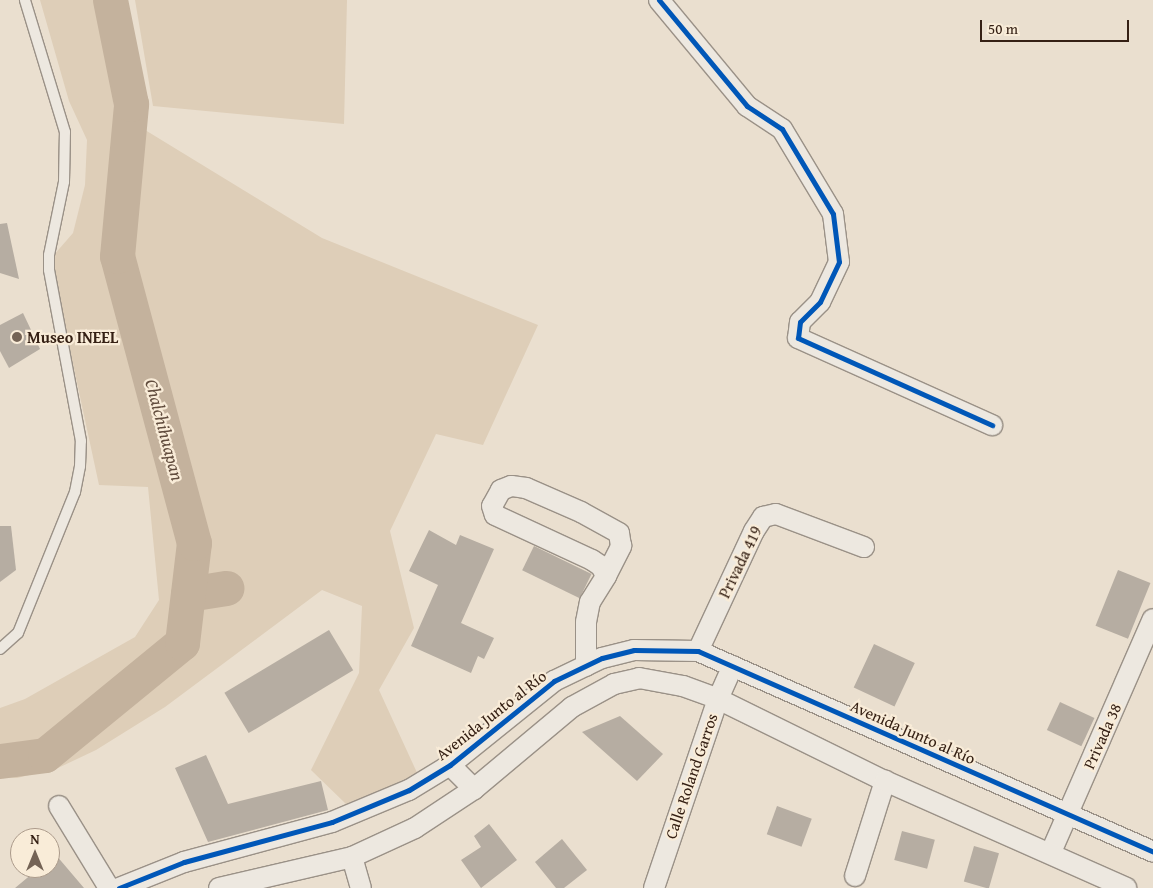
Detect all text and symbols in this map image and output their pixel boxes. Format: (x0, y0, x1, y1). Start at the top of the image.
scale bar (983, 10, 1132, 42)
text: 50 m (988, 18, 1018, 39)
place label: Museo INEEL (27, 327, 118, 347)
marker: Museo INEEL (11, 331, 23, 343)
water label: Chalchihuapan (140, 377, 188, 483)
street label: Privada 419 (714, 523, 766, 601)
street label: Avenida Junto al Río (432, 666, 550, 764)
street label: Avenida Junto al Río (848, 696, 978, 768)
street label: Privada 38 (1079, 700, 1125, 772)
street label: Calle Roland Garros (661, 711, 721, 841)
north arrow (10, 828, 60, 878)
text: N (30, 829, 40, 849)

